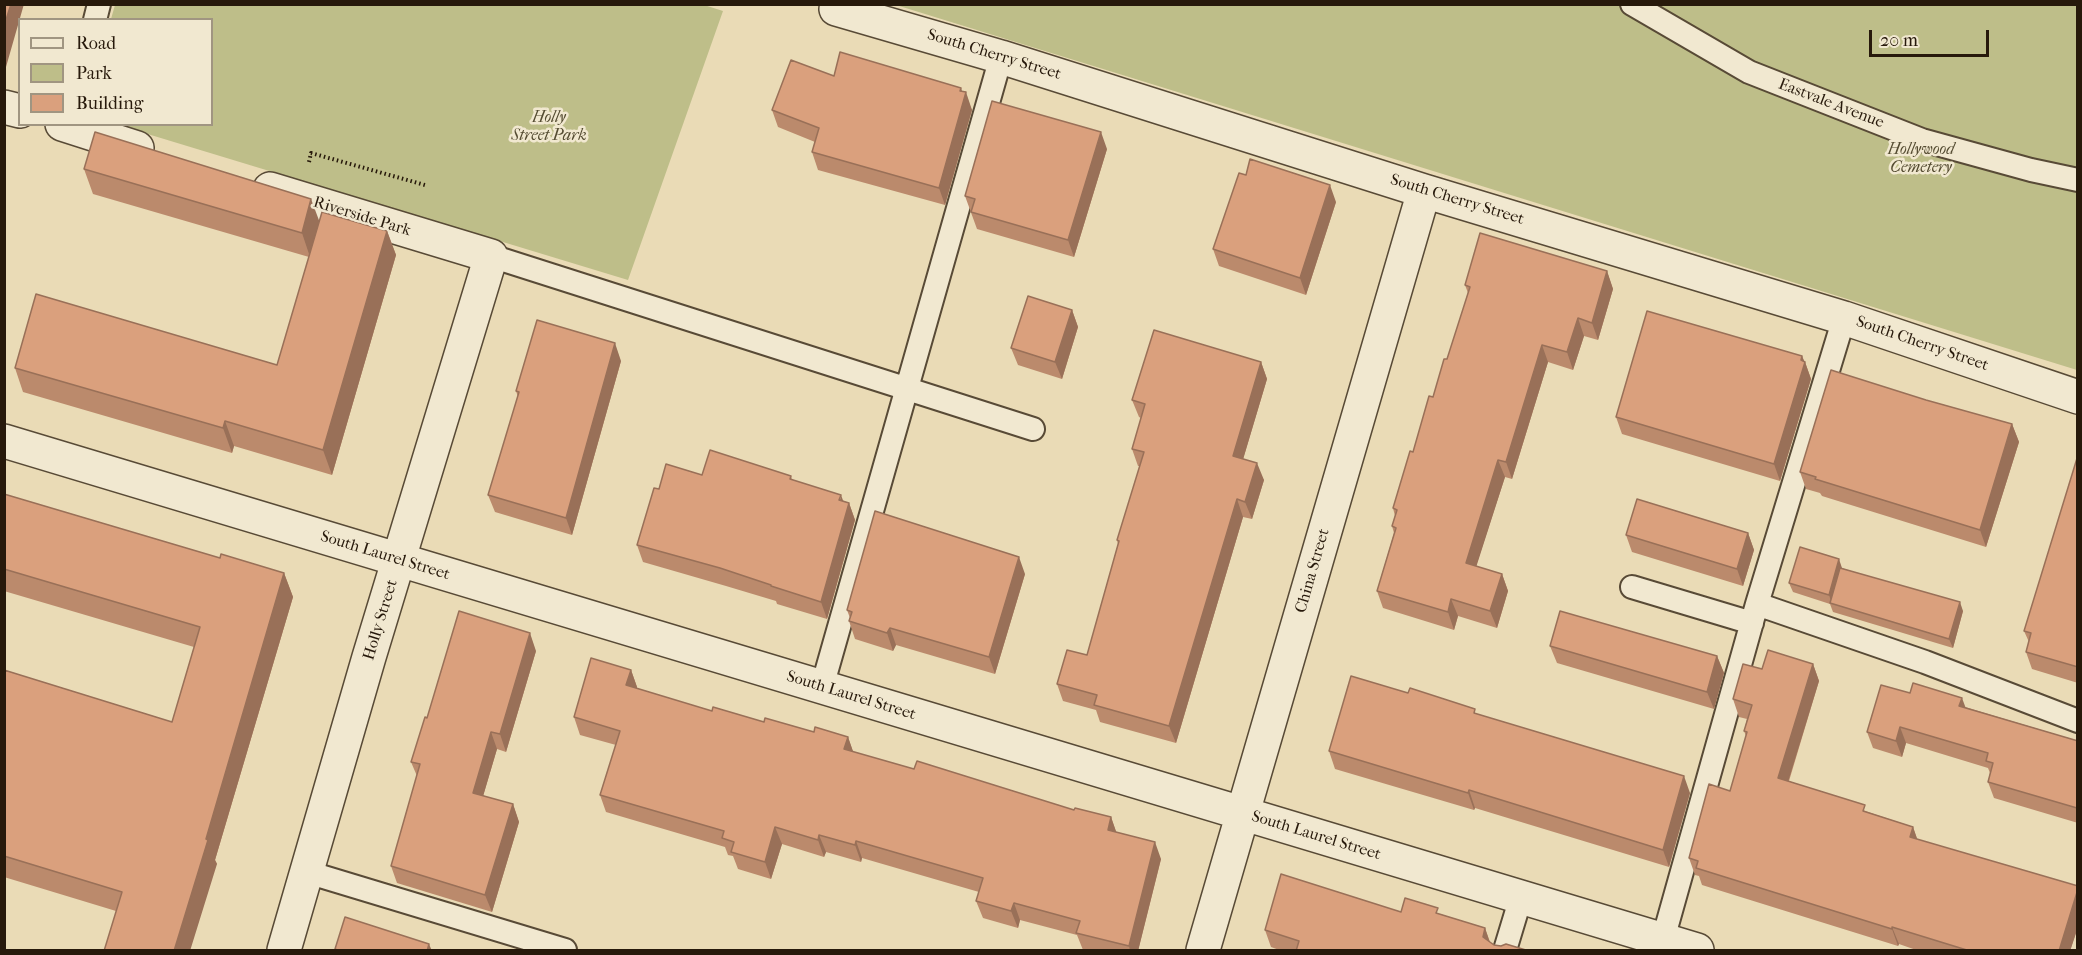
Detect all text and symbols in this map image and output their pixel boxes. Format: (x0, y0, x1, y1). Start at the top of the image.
legend (18, 18, 213, 126)
scale bar (1872, 18, 1992, 56)
street label: South Cherry Street (925, 26, 1063, 84)
text: 20 m (1880, 30, 1918, 51)
text: Road (76, 33, 116, 54)
text: Park (76, 63, 112, 84)
street label: Eastvale Avenue (1776, 75, 1886, 133)
text: Building (76, 93, 143, 114)
park label: Holly Street Park (511, 108, 587, 146)
park label: Hollywood Cemetery (1888, 140, 1954, 178)
street label: South Cherry Street (1388, 171, 1526, 229)
street label: Riverside Park (311, 193, 413, 241)
street label: South Cherry Street (1853, 312, 1991, 376)
street label: South Laurel Street (318, 527, 452, 585)
street label: China Street (1292, 527, 1334, 615)
street label: Holly Street (360, 577, 402, 663)
street label: South Laurel Street (784, 667, 918, 725)
street label: South Laurel Street (1249, 807, 1383, 865)

